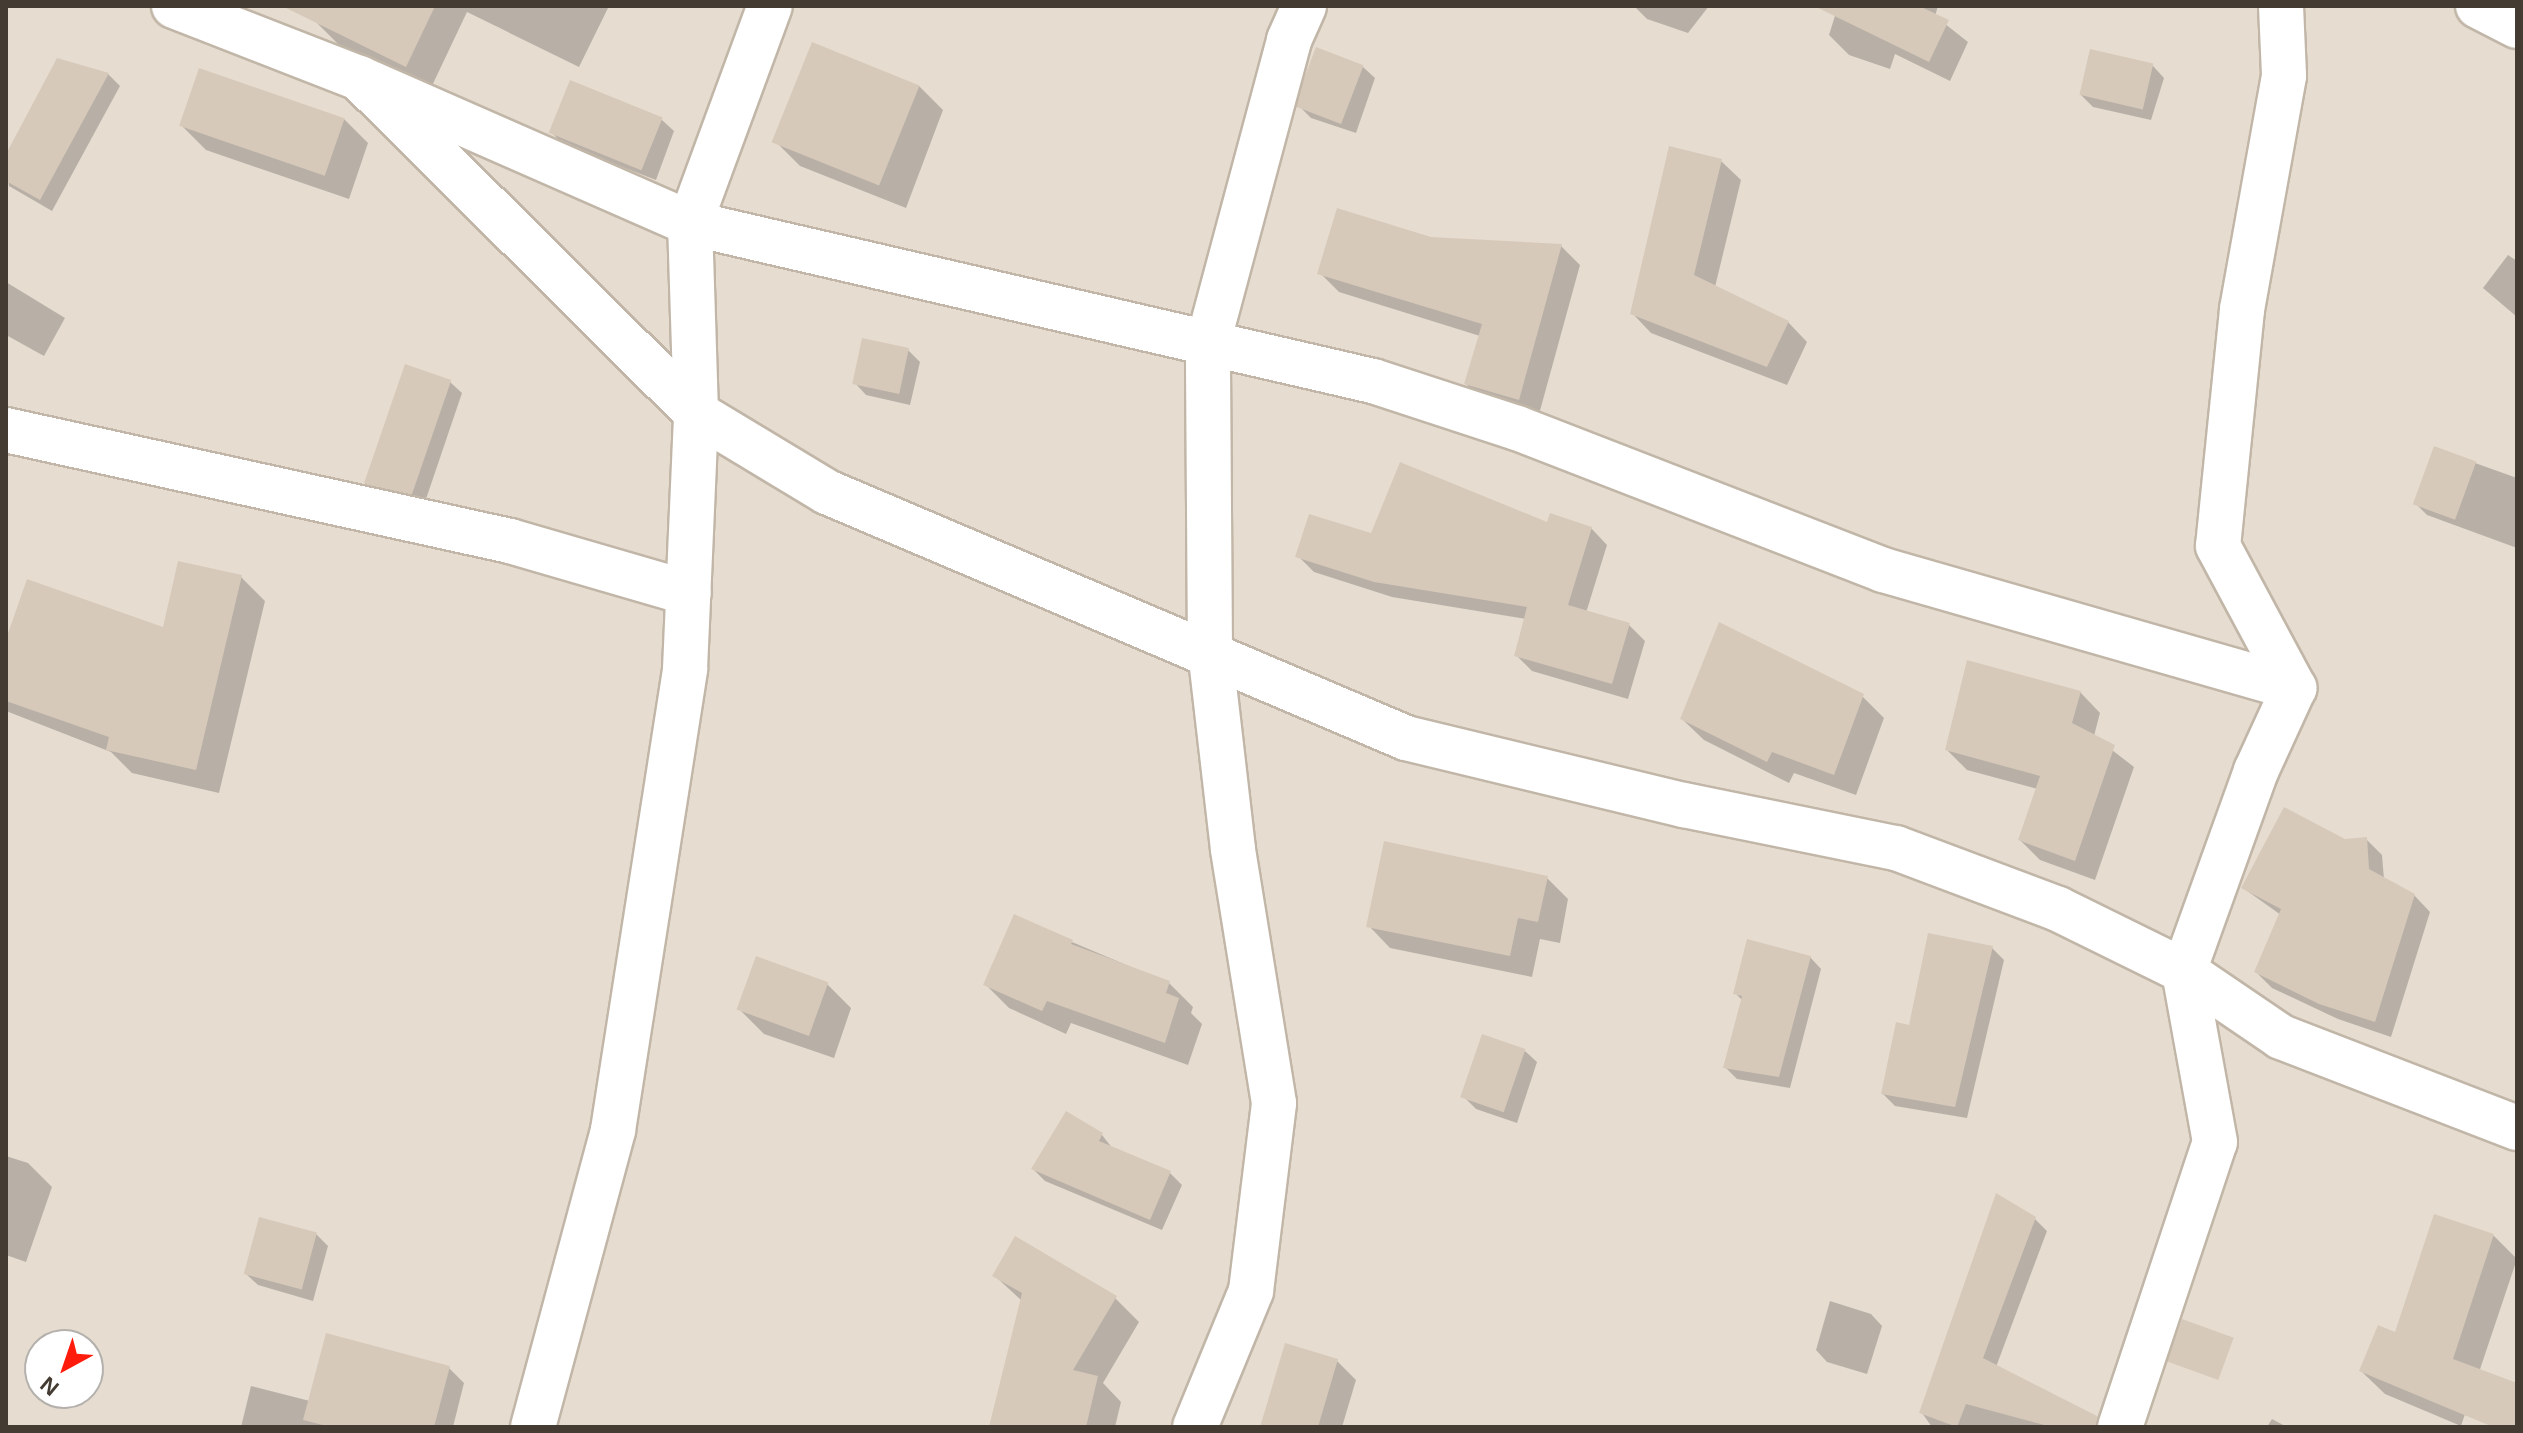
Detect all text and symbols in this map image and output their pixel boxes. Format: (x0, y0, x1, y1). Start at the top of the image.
north arrow (24, 1329, 104, 1409)
text: N (35, 1372, 64, 1401)

